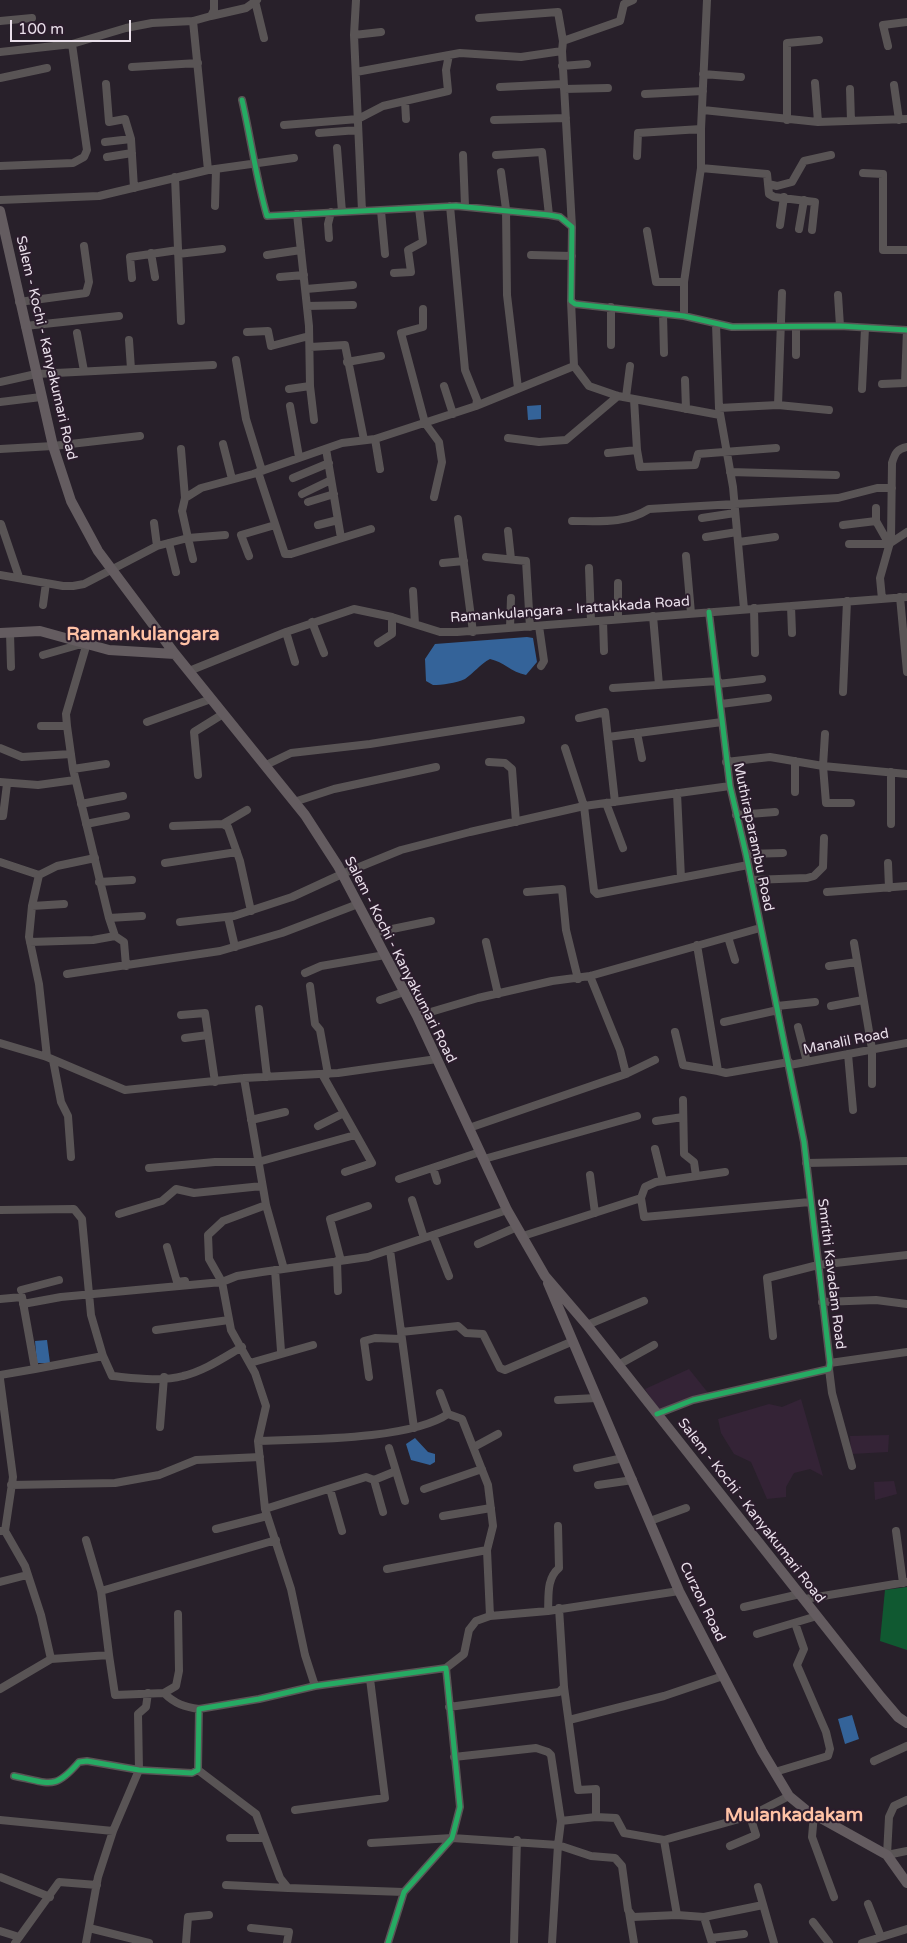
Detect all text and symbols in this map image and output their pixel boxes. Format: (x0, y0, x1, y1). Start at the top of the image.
scale bar (12, 10, 134, 42)
text: 100 m (18, 20, 64, 38)
street label: Salem - Kochi - Kanyakumari Road (12, 234, 80, 462)
street label: Ramankulangara - Irattakkada Road (450, 593, 690, 627)
district label: Ramankulangara (66, 624, 220, 646)
street label: Muthiraparambu Road (729, 761, 777, 913)
street label: Salem - Kochi - Kanyakumari Road (340, 854, 460, 1066)
street label: Manalil Road (802, 1025, 890, 1059)
street label: Smrithi Kavadam Road (813, 1198, 849, 1350)
street label: Salem - Kochi - Kanyakumari Road (674, 1415, 828, 1607)
street label: Curzon Road (676, 1560, 728, 1644)
district label: Mulankadakam (725, 1805, 863, 1827)

